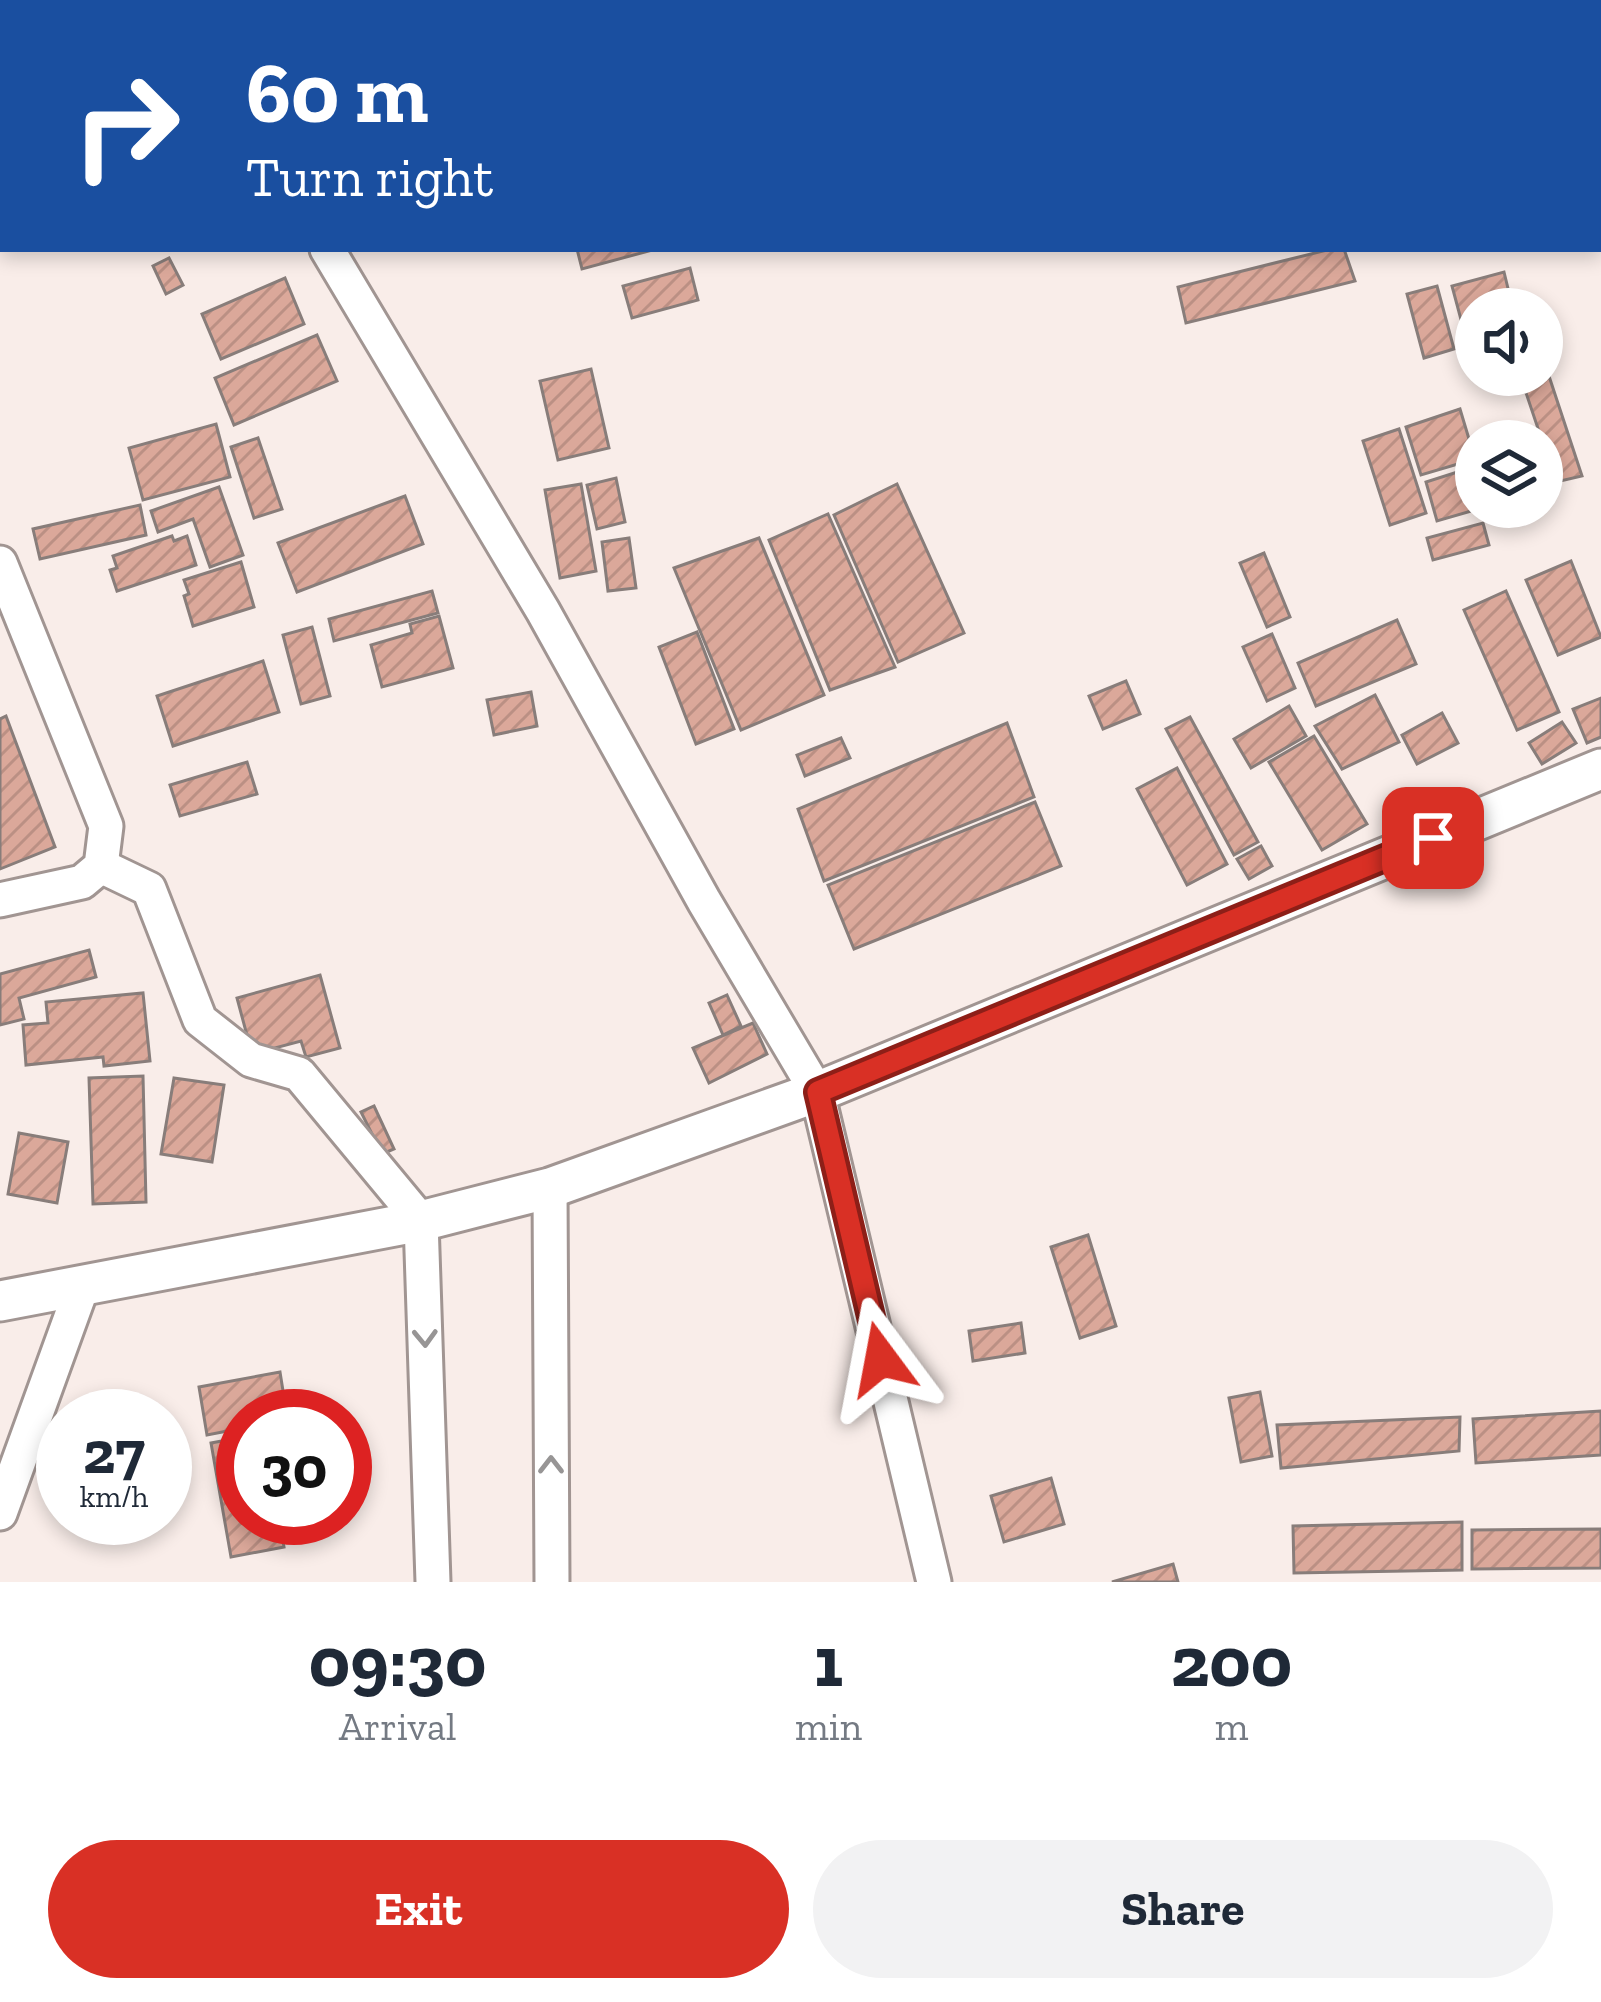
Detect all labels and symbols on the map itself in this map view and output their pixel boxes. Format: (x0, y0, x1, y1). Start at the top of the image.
pin (1382, 787, 1484, 889)
position arrow (818, 1296, 944, 1422)
one-way arrow (411, 1329, 437, 1348)
speed limit sign: 30 (216, 1389, 372, 1545)
one-way arrow (539, 1455, 565, 1474)

